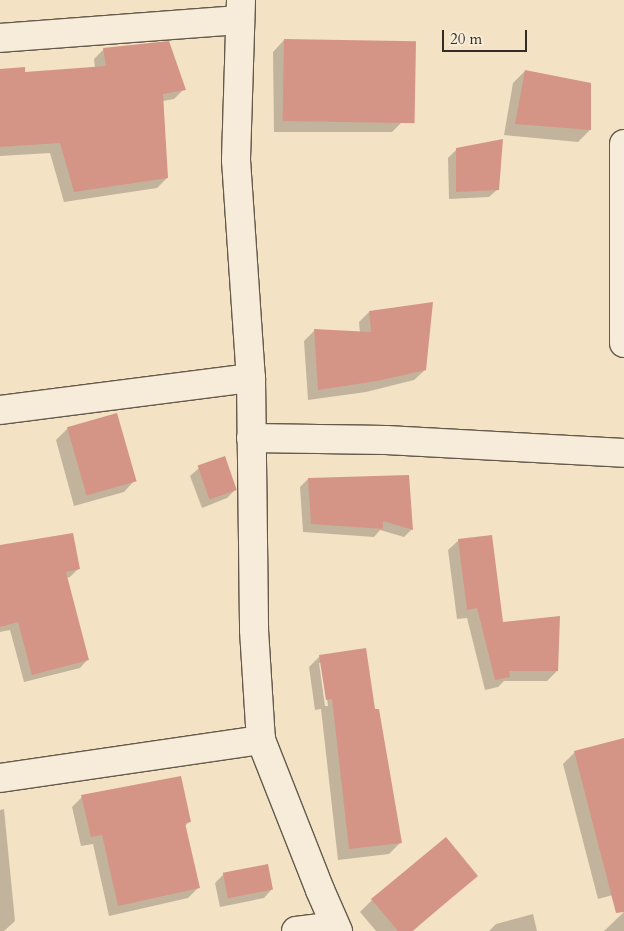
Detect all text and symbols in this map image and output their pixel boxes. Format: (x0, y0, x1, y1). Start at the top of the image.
scale bar (444, 20, 529, 52)
text: 20 m (450, 29, 482, 49)

